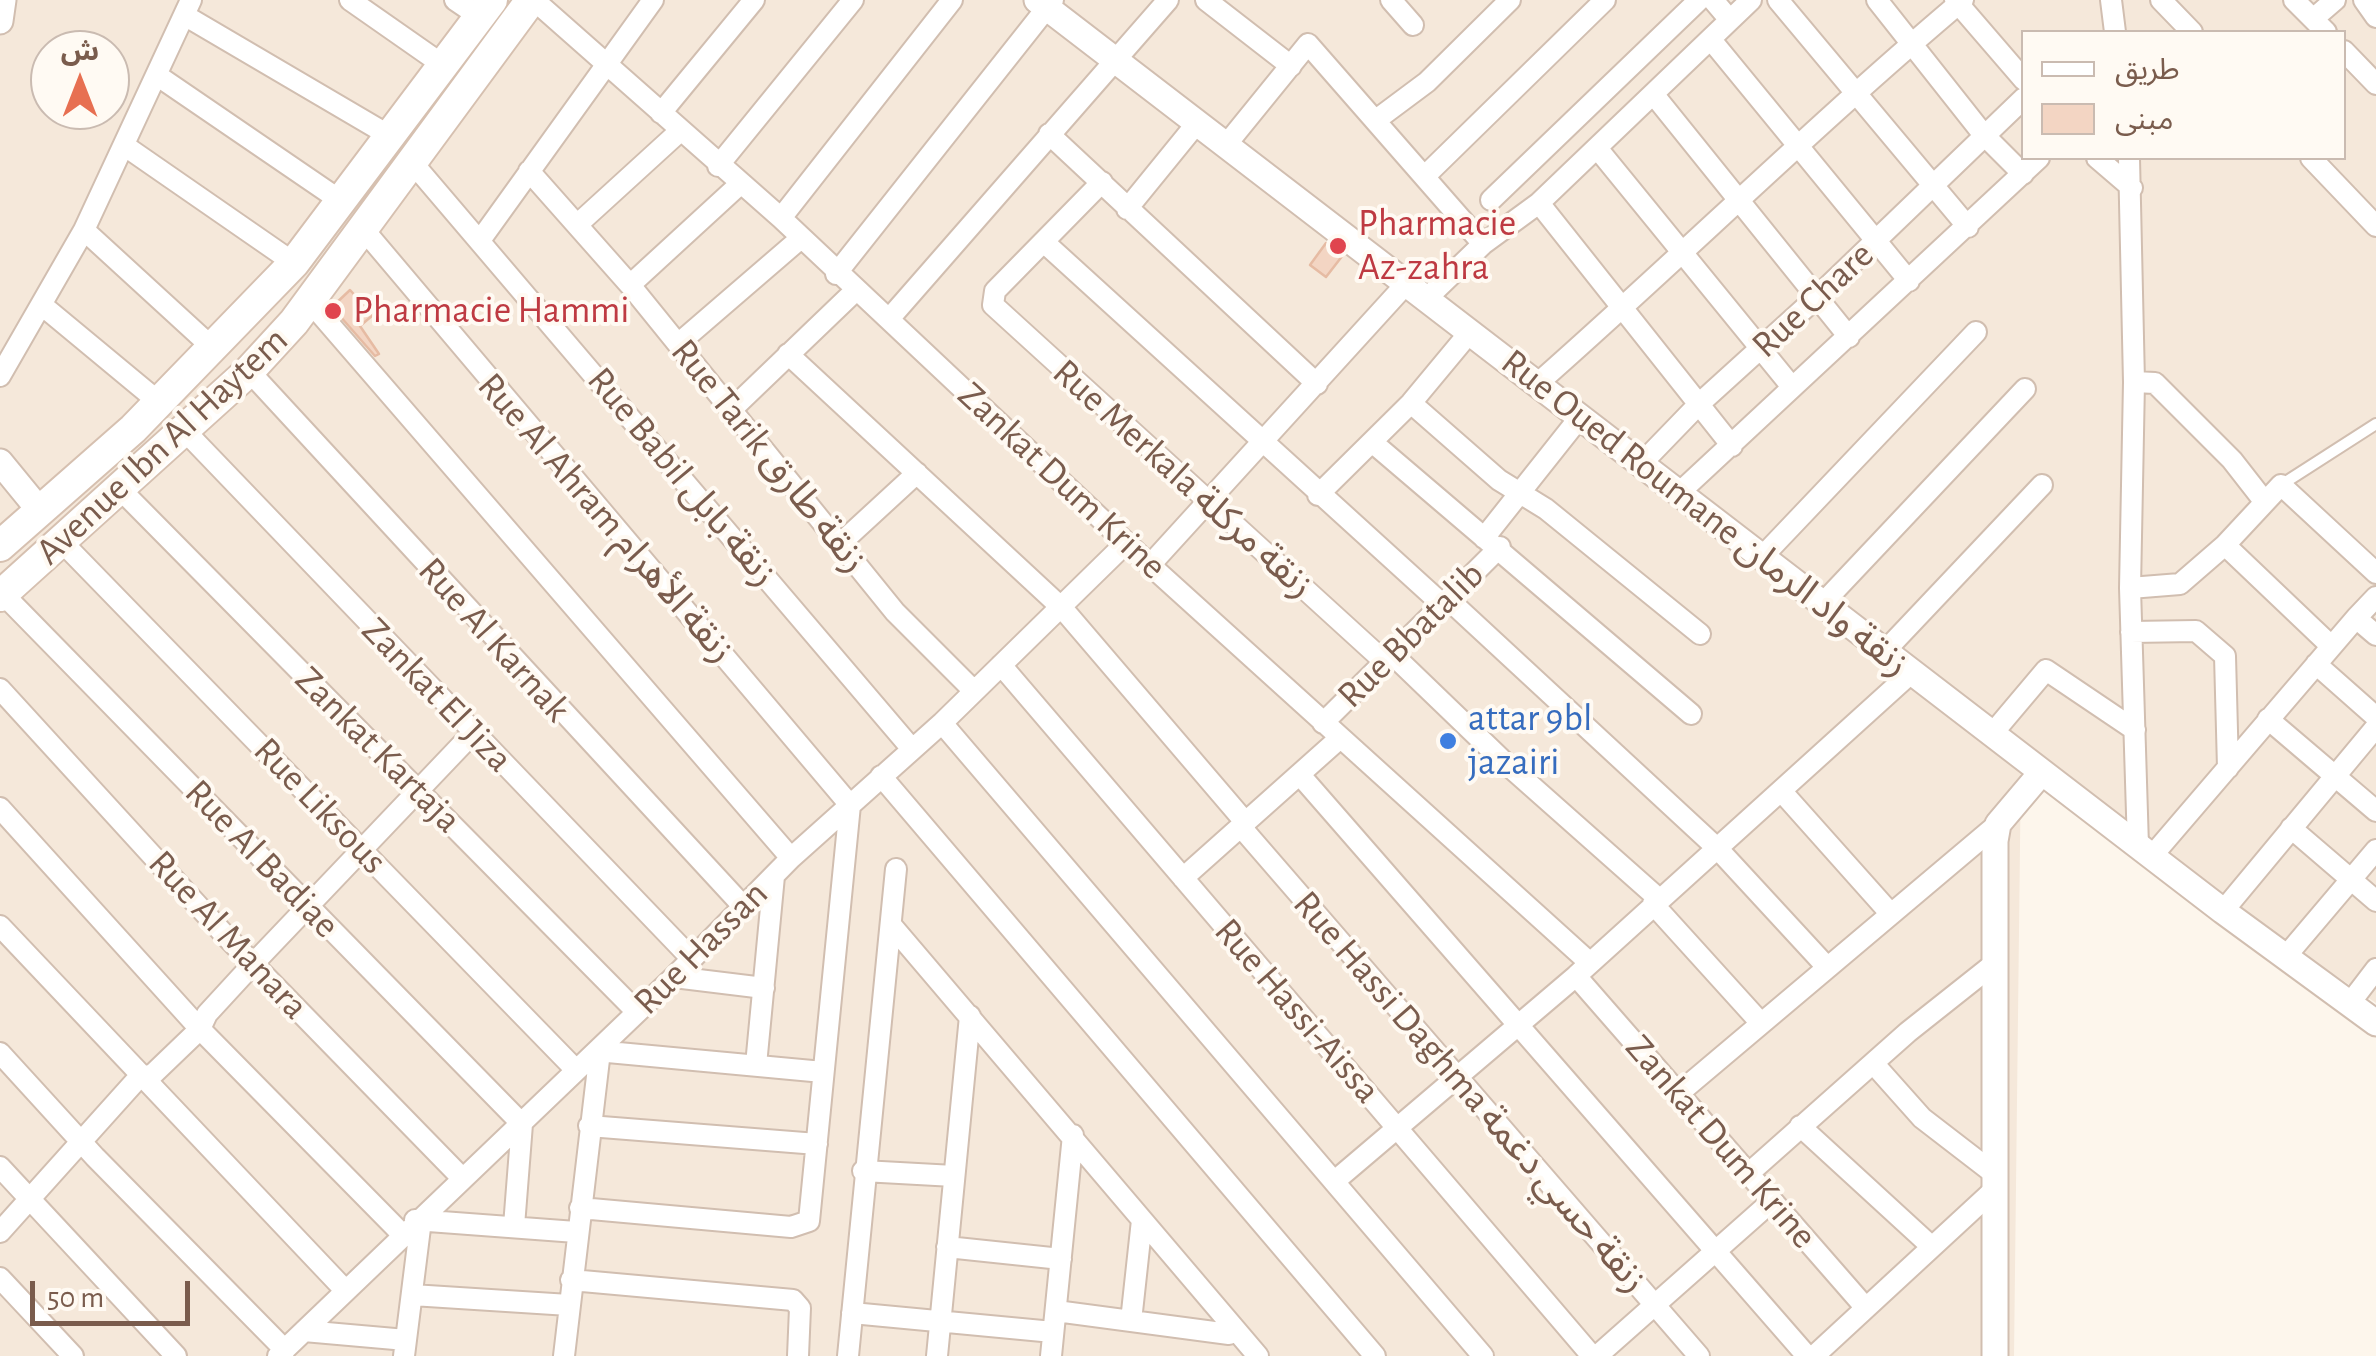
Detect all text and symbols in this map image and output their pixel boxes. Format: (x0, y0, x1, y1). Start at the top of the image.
north arrow (30, 30, 130, 130)
legend (2021, 30, 2346, 160)
text: ش (61, 38, 99, 66)
text: طريق (2115, 55, 2180, 85)
text: مبنى (2115, 105, 2173, 135)
place label: Pharmacie Az-zahra (1358, 201, 1516, 290)
street label: Rue Chare (1743, 232, 1883, 368)
marker: Pharmacie Az-zahra (1327, 235, 1349, 257)
place label: Pharmacie Hammi (353, 288, 630, 334)
marker: Pharmacie Hammi (322, 300, 344, 322)
street label: Avenue Ibn Al Haytem (27, 318, 297, 574)
street label: Rue Tarik زنقة طارق (661, 330, 877, 582)
street label: Rue Oued Roumane زنقة واد الرمان (1492, 340, 1918, 686)
street label: Rue Merkala زنقة مركلة (1043, 350, 1323, 608)
street label: Rue Babil زنقة بابل (577, 358, 787, 596)
street label: Rue Al Ahram زنقة الأهرام (468, 364, 744, 672)
street label: Zankat Dum Krine (948, 373, 1176, 589)
street label: Rue Al Karnak (408, 548, 580, 732)
street label: Rue Bbatalib (1328, 552, 1494, 718)
street label: Zankat El Jiza (352, 608, 522, 782)
street label: Zankat Kartaja (285, 657, 471, 843)
place label: attar 9bl jazairi (1468, 696, 1592, 786)
street label: Rue Liksous (244, 728, 396, 884)
marker: attar 9bl jazairi (1437, 730, 1459, 752)
street label: Rue Al Badiae (175, 770, 349, 948)
street label: Rue Al Manara (138, 841, 318, 1029)
street label: Rue Hassan (624, 871, 778, 1025)
street label: Rue Hassi Daghma زنقة حسي دغمة (1283, 882, 1657, 1302)
street label: Rue Hassi-Aissa (1204, 909, 1390, 1113)
street label: Zankat Dum Krine (1616, 1026, 1826, 1258)
scale bar (35, 1261, 195, 1323)
text: 50 m (47, 1283, 104, 1313)

